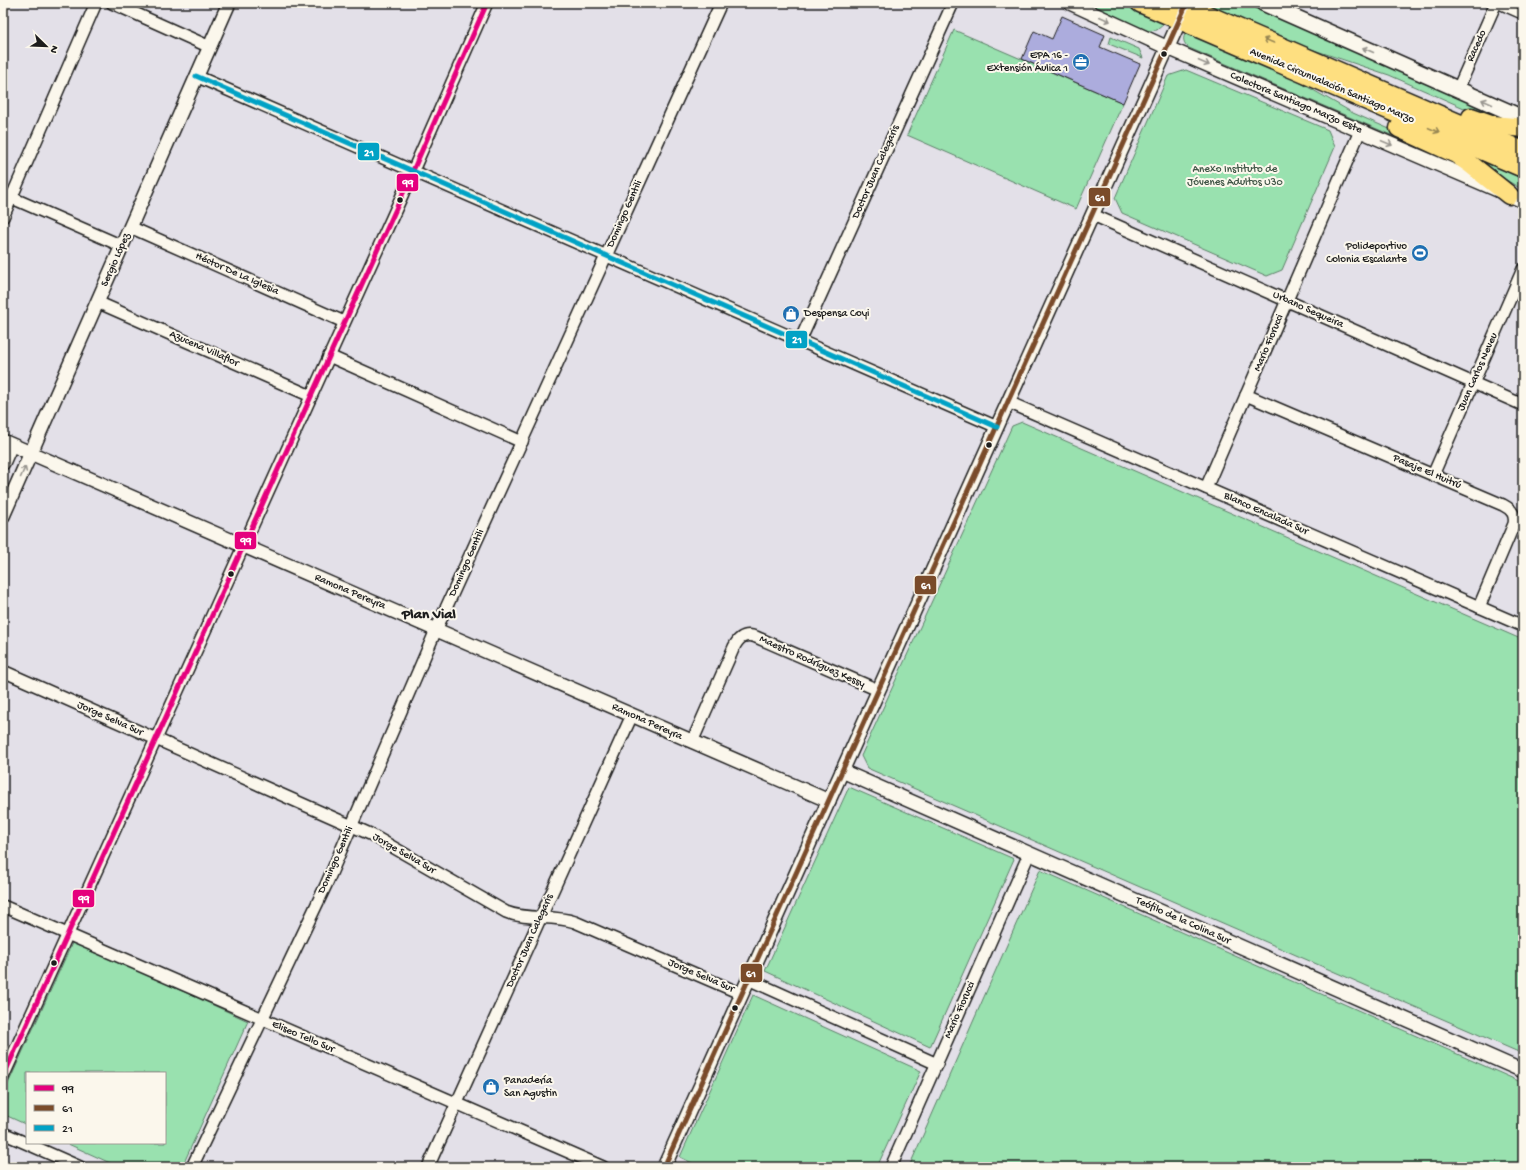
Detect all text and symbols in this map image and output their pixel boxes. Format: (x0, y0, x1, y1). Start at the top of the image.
one-way arrow (1099, 16, 1111, 23)
north arrow (26, 26, 66, 66)
street label: Racedo (1465, 28, 1489, 64)
one-way arrow (1263, 37, 1275, 45)
text: N (46, 43, 60, 55)
street label: Avenida Circunvalación Santiago Marzo (1248, 46, 1416, 126)
one-way arrow (1363, 46, 1375, 53)
unlabelled marker (1159, 49, 1169, 59)
place label: EPA 16 - Extensión Áulica 1 (987, 50, 1069, 75)
office icon: EPA 16 - Extensión Áulica 1 (1071, 52, 1091, 72)
one-way arrow (1197, 60, 1209, 67)
street label: Colectora Santiago Marzo Este (1228, 70, 1364, 136)
one-way arrow (1482, 98, 1494, 106)
street label: Doctor Juan Calegaris (850, 123, 902, 222)
one-way arrow (1428, 127, 1440, 134)
one-way arrow (1381, 139, 1393, 147)
line badge: 21 (357, 142, 380, 161)
text: 21 (364, 148, 374, 160)
park label: Anexo Instituto de Jóvenes Adultos U30 (1187, 164, 1283, 189)
line badge: 99 (396, 173, 419, 192)
text: 99 (401, 178, 414, 190)
street label: Domingo Gentili (604, 178, 645, 250)
line badge: 61 (1088, 187, 1111, 207)
text: 61 (1095, 193, 1105, 205)
unlabelled marker (395, 195, 405, 205)
street label: Sergio López (99, 230, 134, 289)
place label: Polideportivo Colonia Escalante (1326, 241, 1407, 266)
sports icon: Polideportivo Colonia Escalante (1410, 243, 1430, 263)
street label: Héctor De La Iglesia (193, 250, 281, 298)
street label: Urbano Sequeira (1271, 289, 1346, 331)
shop icon: Despensa Coyi (781, 304, 801, 324)
place label: Despensa Coyi (803, 308, 869, 320)
street label: Mario Fiorucci (1252, 313, 1286, 373)
street label: Azucena Villaflor (167, 328, 242, 370)
line badge: 21 (785, 330, 808, 349)
street label: Juan Carlos Neveu (1455, 331, 1501, 413)
text: 21 (792, 335, 802, 347)
unlabelled marker (984, 440, 994, 450)
street label: Pasaje El Huitrú (1390, 452, 1463, 492)
one-way arrow (19, 467, 27, 479)
street label: Blanco Encalada Sur (1221, 490, 1311, 538)
street label: Domingo Gentili (446, 527, 487, 599)
line badge: 99 (234, 531, 257, 550)
text: 99 (239, 536, 252, 548)
unlabelled marker (226, 569, 236, 579)
street label: Ramona Pereyra (313, 572, 388, 613)
line badge: 61 (914, 575, 937, 595)
text: 61 (921, 581, 931, 593)
district label: Plan Vial (401, 606, 457, 624)
street label: Maestro Rodríguez Kessy (757, 633, 867, 691)
street label: Jorge Selva Sur (75, 699, 146, 739)
street label: Ramona Pereyra (610, 701, 685, 743)
street label: Domingo Gentili (315, 824, 356, 896)
street label: Jorge Selva Sur (370, 831, 439, 877)
line badge: 99 (72, 889, 95, 908)
street label: Doctor Juan Calegaris (504, 892, 556, 991)
street label: Teófilo de la Colina Sur (1133, 893, 1234, 948)
text: 99 (77, 894, 90, 906)
street label: Jorge Selva Sur (666, 957, 737, 996)
unlabelled marker (49, 958, 59, 968)
line badge: 61 (740, 963, 763, 983)
text: 61 (746, 969, 756, 981)
street label: Mario Fiorucci (942, 980, 978, 1040)
unlabelled marker (730, 1003, 740, 1013)
street label: Eliseo Tello Sur (270, 1018, 337, 1056)
legend (26, 1072, 166, 1144)
place label: Panadería San Agustin (503, 1075, 558, 1100)
shop icon: Panadería San Agustin (481, 1077, 501, 1097)
text: 99 (61, 1083, 74, 1097)
text: 61 (62, 1103, 73, 1117)
text: 21 (62, 1123, 73, 1137)

